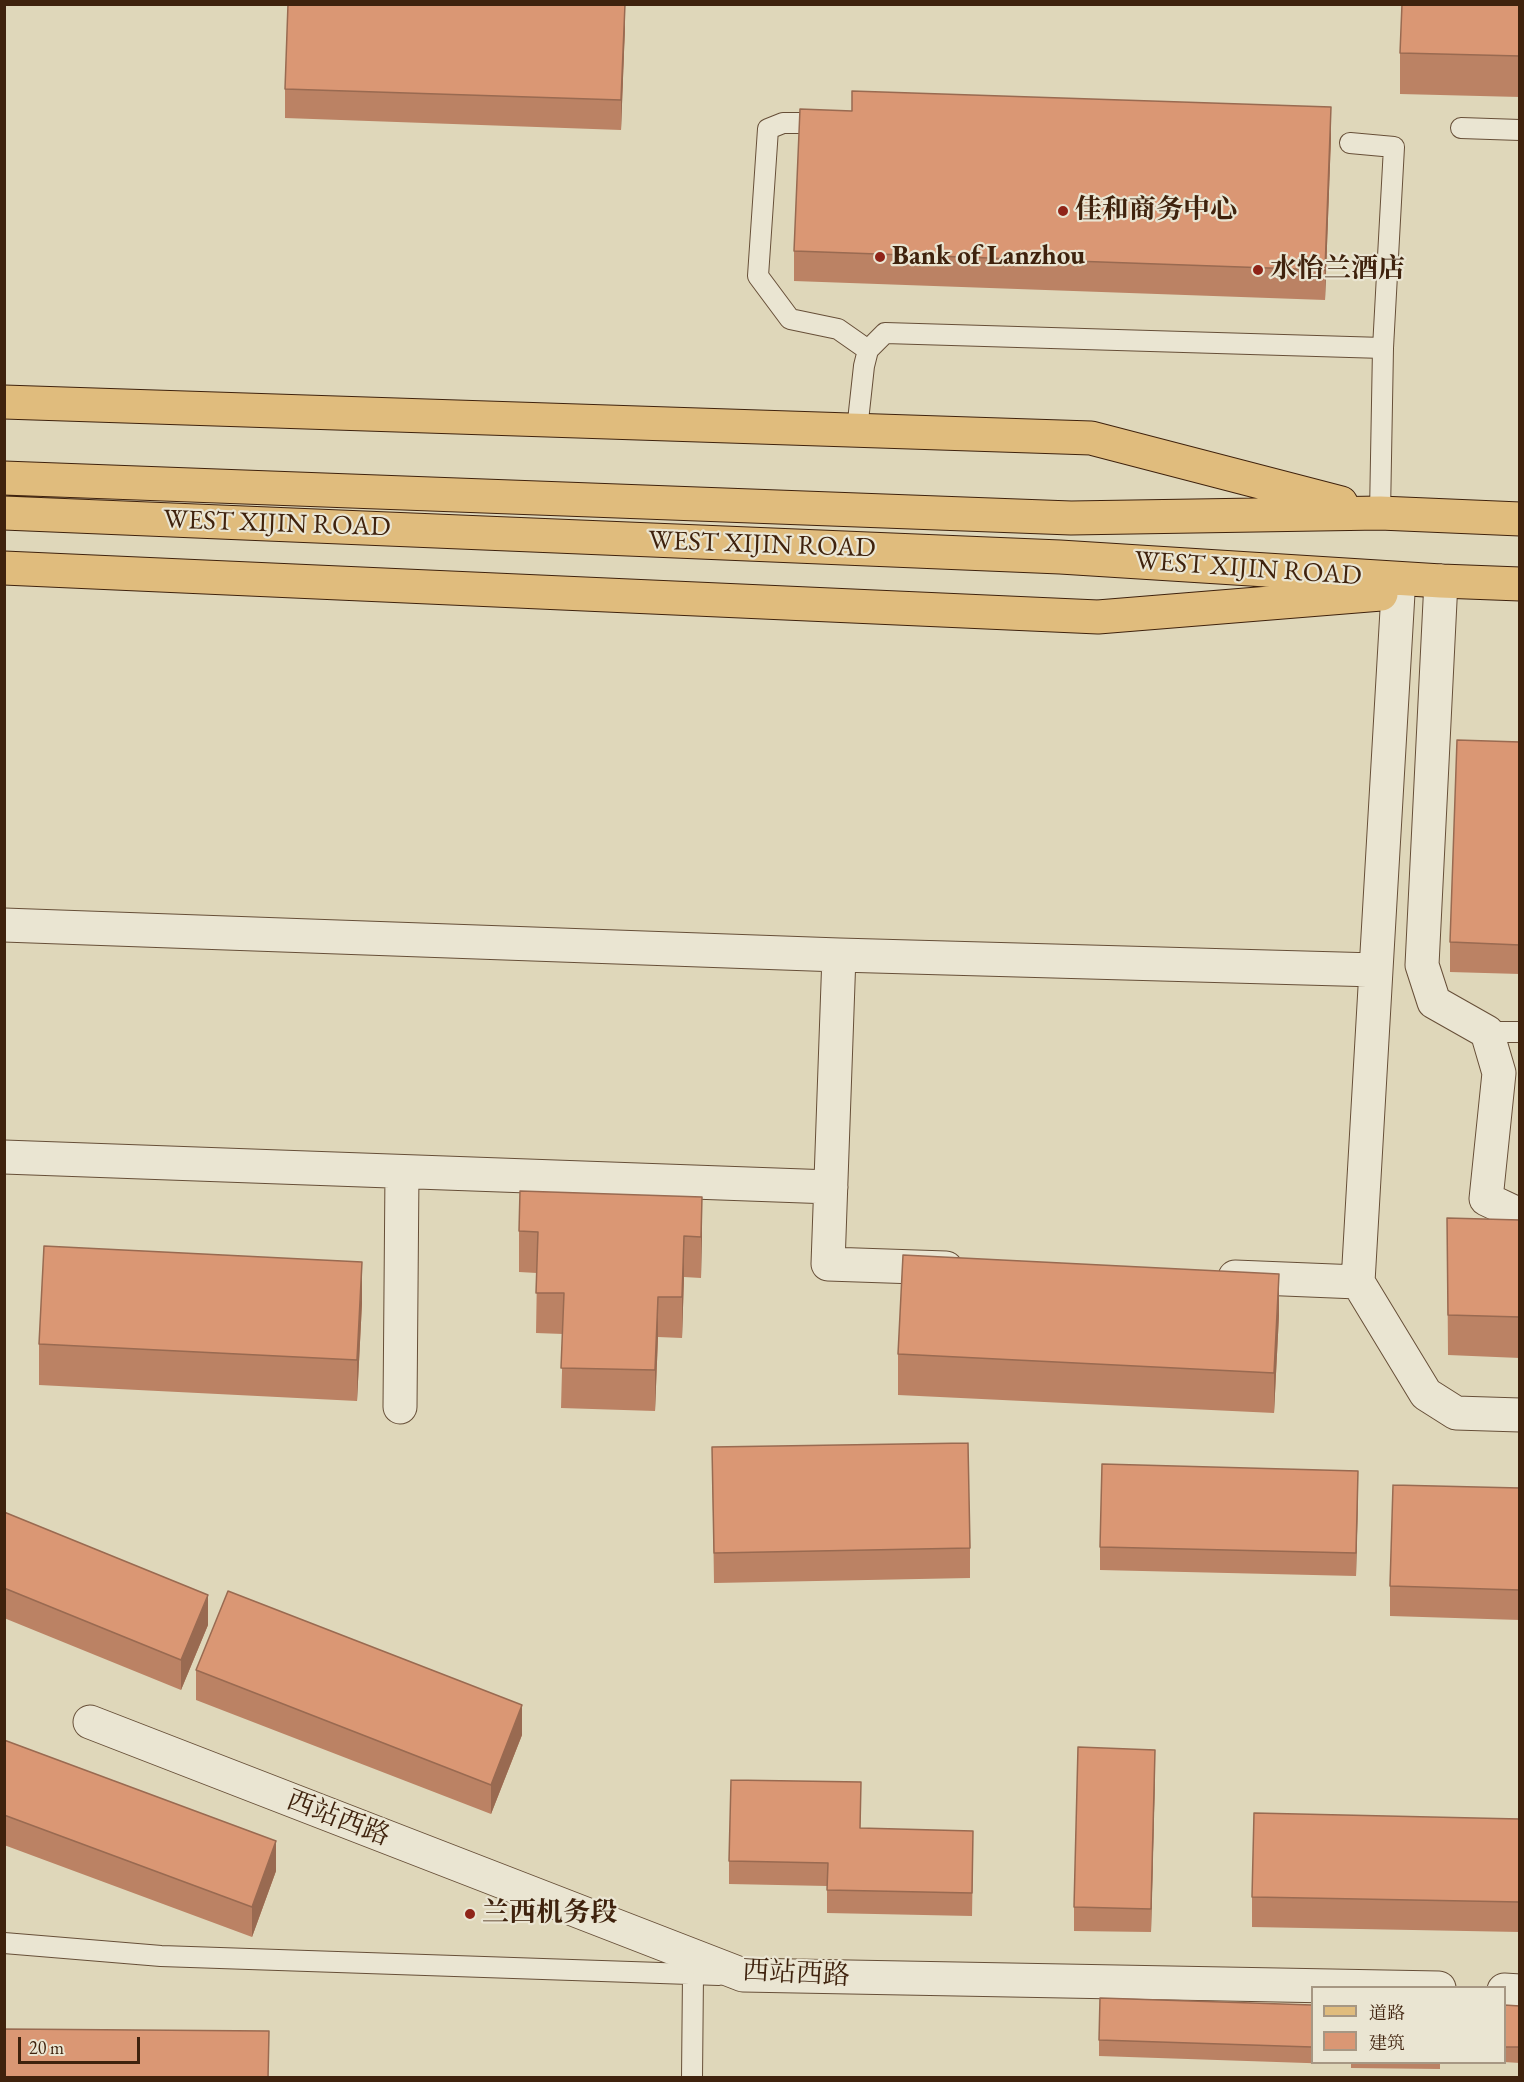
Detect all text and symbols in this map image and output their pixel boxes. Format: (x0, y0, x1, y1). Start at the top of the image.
place label: 佳和商务中心 (1075, 195, 1237, 227)
marker: 佳和商务中心 (1056, 204, 1070, 218)
place label: Bank of Lanzhou (892, 241, 1085, 273)
marker: Bank of Lanzhou (873, 250, 887, 264)
place label: 水怡兰酒店 (1270, 254, 1405, 286)
marker: 水怡兰酒店 (1251, 263, 1265, 277)
street label: WEST XIJIN ROAD (163, 504, 391, 544)
street label: WEST XIJIN ROAD (648, 525, 876, 565)
street label: WEST XIJIN ROAD (1133, 545, 1363, 593)
street label: 西站西路 (282, 1785, 394, 1853)
place label: 兰西机务段 (482, 1898, 617, 1930)
marker: 兰西机务段 (463, 1907, 477, 1921)
street label: 西站西路 (741, 1955, 851, 1993)
legend (1311, 1986, 1506, 2064)
text: 道路 (1369, 2001, 1405, 2024)
scale bar (21, 2025, 142, 2063)
text: 建筑 (1369, 2031, 1405, 2054)
text: 20 m (29, 2036, 64, 2059)

